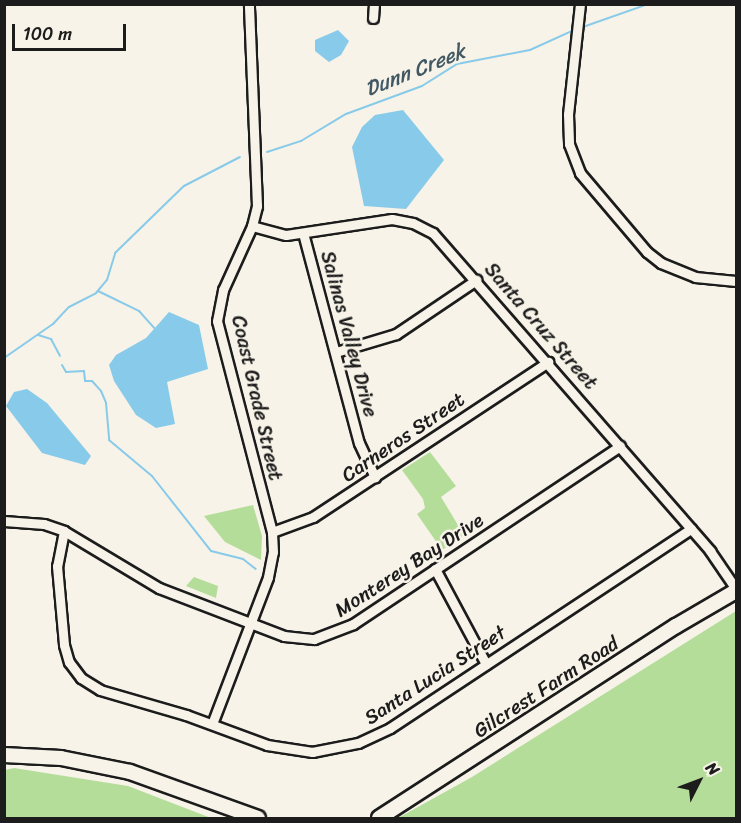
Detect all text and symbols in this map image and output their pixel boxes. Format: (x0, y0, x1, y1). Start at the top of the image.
scale bar (15, 12, 129, 50)
text: 100 m (23, 18, 72, 50)
water label: Dunn Creek (361, 38, 469, 102)
street label: Salinas Valley Drive (315, 248, 383, 420)
street label: Santa Cruz Street (479, 257, 603, 395)
street label: Coast Grade Street (226, 312, 288, 484)
street label: Carneros Street (337, 387, 469, 487)
street label: Monterey Bay Drive (330, 508, 488, 622)
street label: Santa Lucia Street (359, 620, 511, 730)
street label: Gilcrest Farm Road (469, 631, 623, 743)
north arrow (669, 751, 729, 811)
text: N (698, 755, 727, 782)

